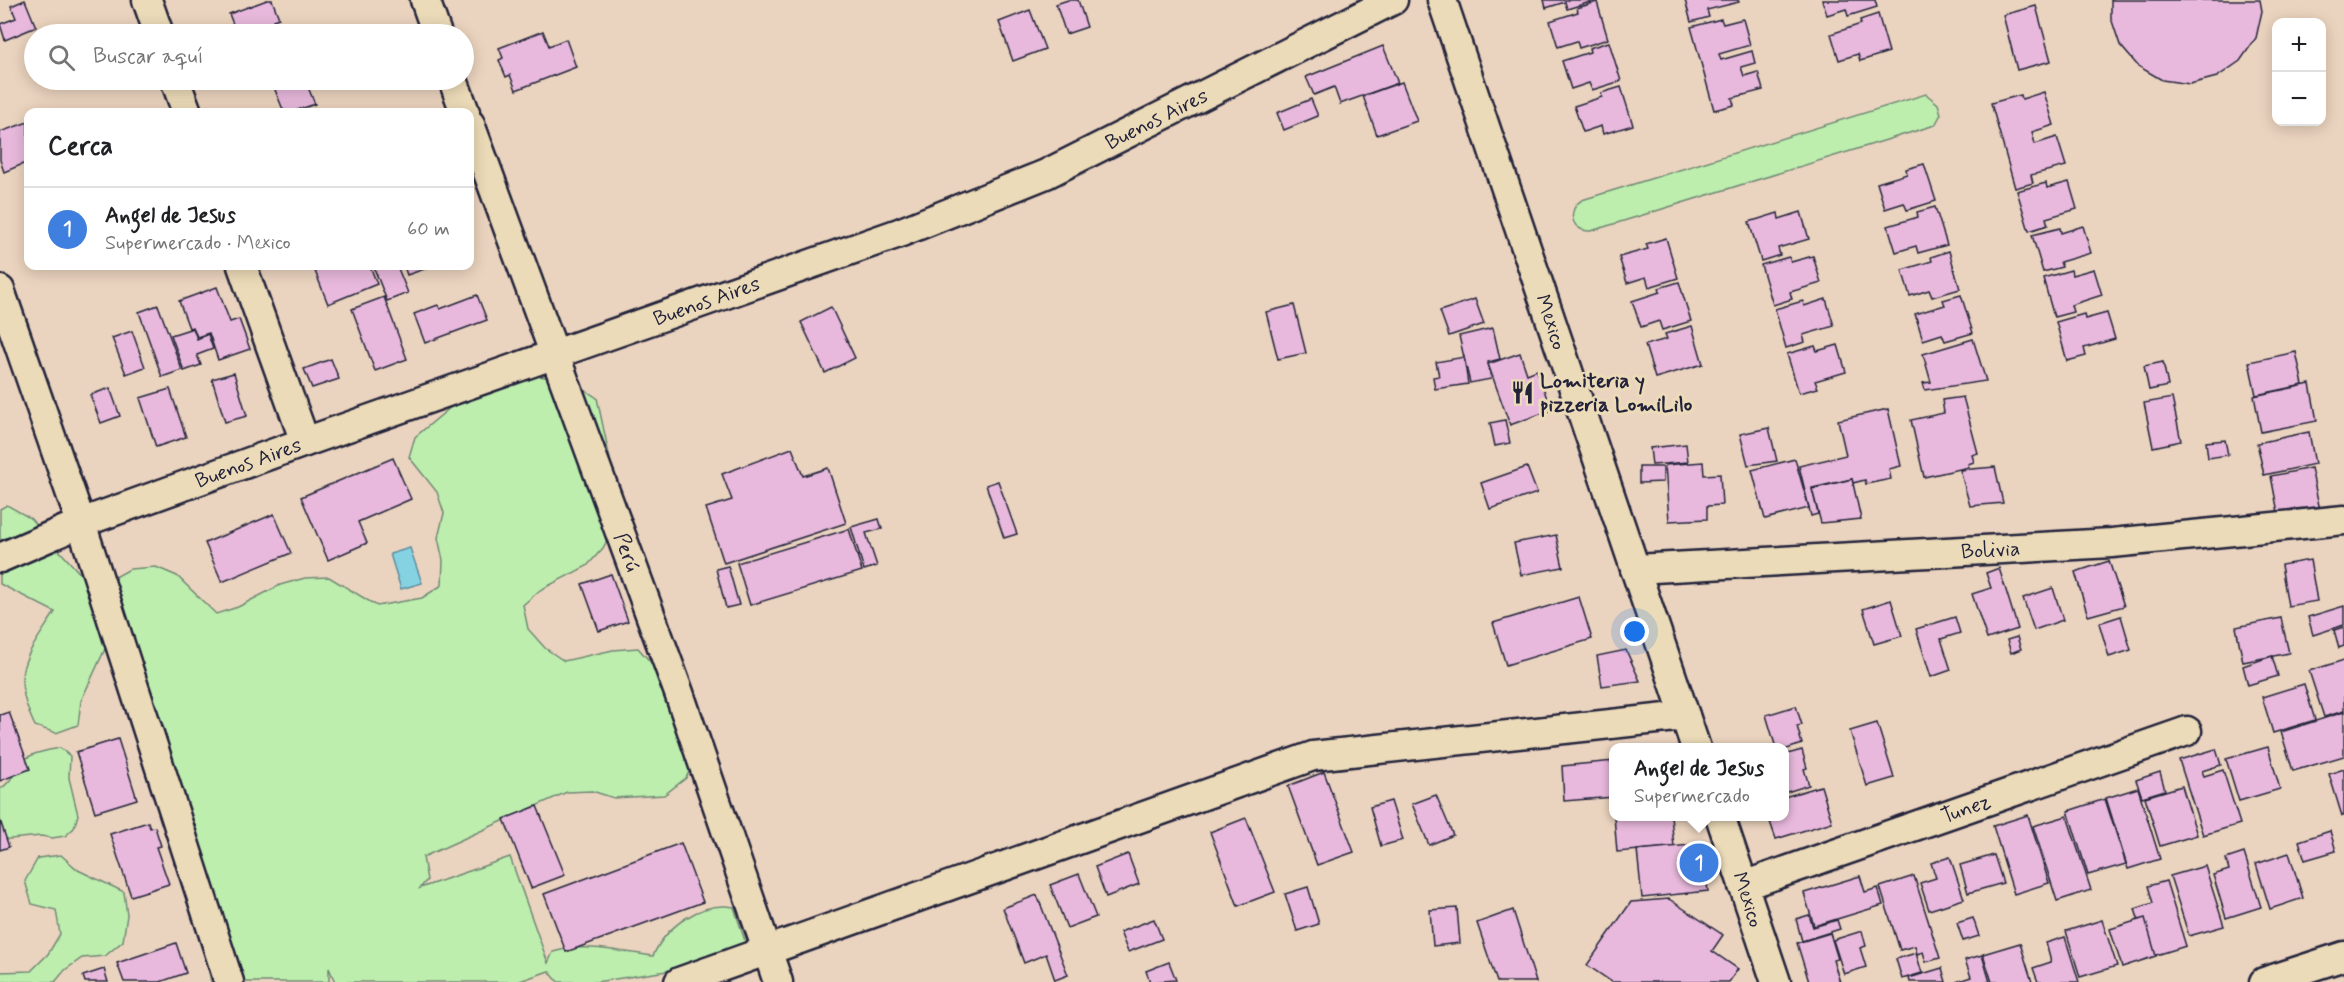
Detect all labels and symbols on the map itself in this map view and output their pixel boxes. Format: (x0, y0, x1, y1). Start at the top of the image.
street label: Buenos Aires (1101, 82, 1213, 157)
street label: Buenos Aires (650, 270, 764, 333)
street label: Mexico (1528, 291, 1573, 354)
place label: Lomiteria y pizzeria LomiLilo (1540, 367, 1693, 419)
restaurant icon: Lomiteria y pizzeria LomiLilo (1509, 379, 1535, 405)
street label: Buenos Aires (191, 431, 306, 496)
street label: Perú (606, 529, 646, 576)
street label: Bolivia (1960, 535, 2021, 566)
your location (1620, 617, 1649, 646)
street label: Tunez (1937, 787, 1995, 831)
pin: 1 (1680, 840, 1718, 886)
street label: Mexico (1725, 868, 1770, 931)

